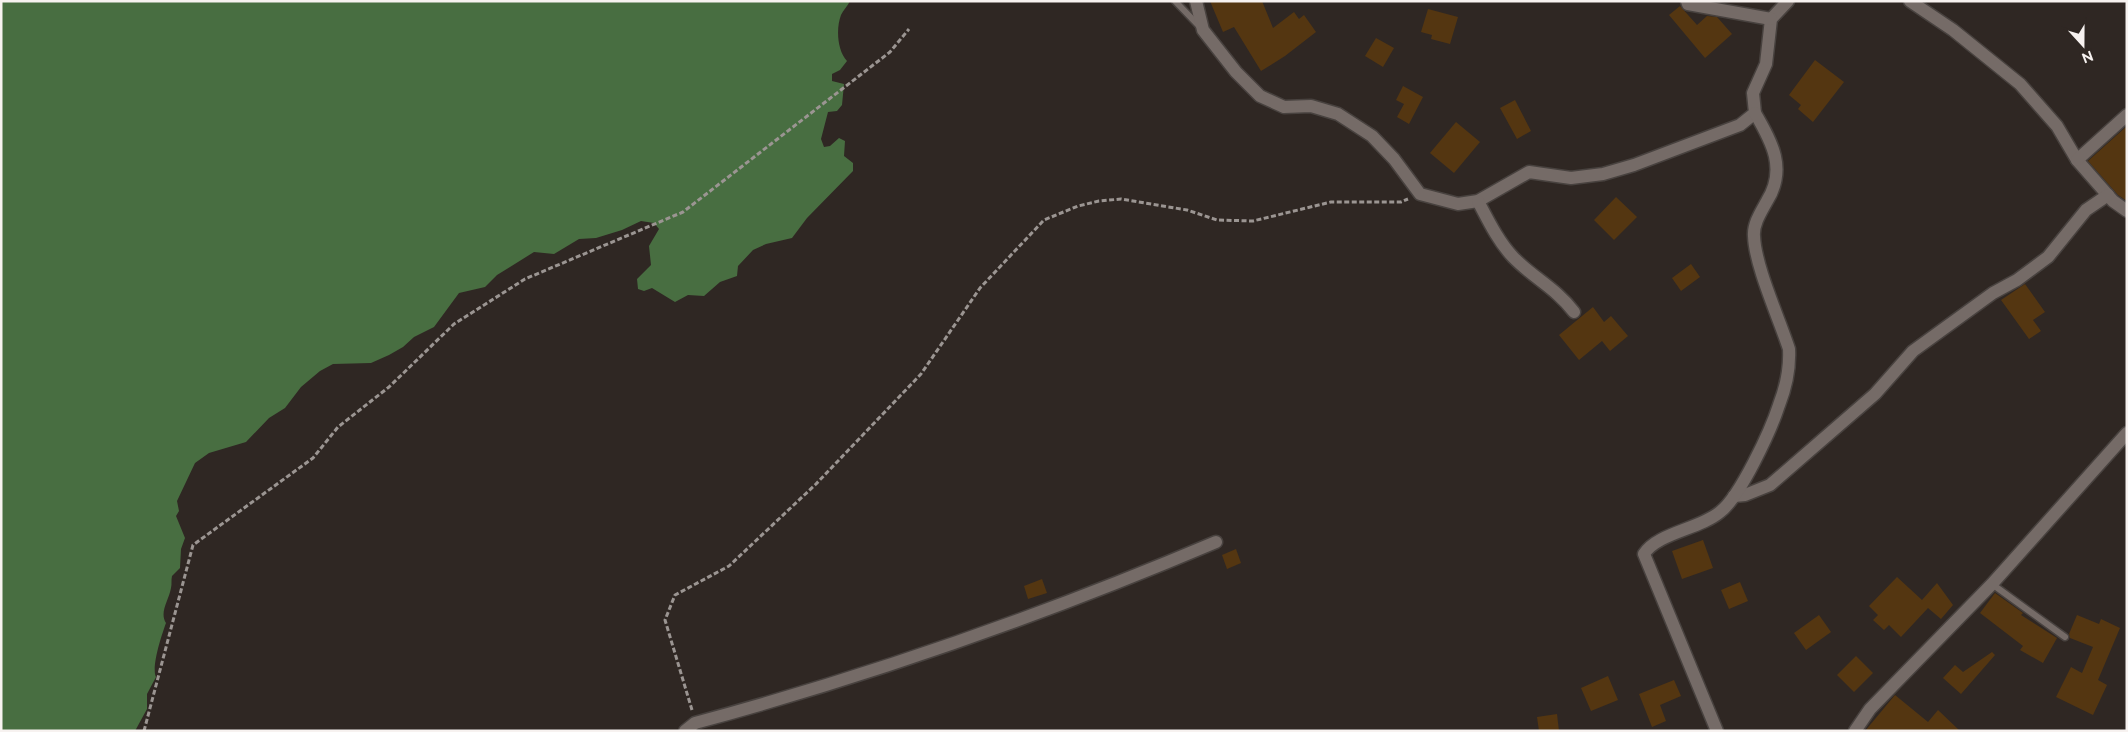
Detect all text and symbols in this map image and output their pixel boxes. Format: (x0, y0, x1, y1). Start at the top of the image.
north arrow (2058, 20, 2108, 70)
text: N (2080, 48, 2096, 67)

